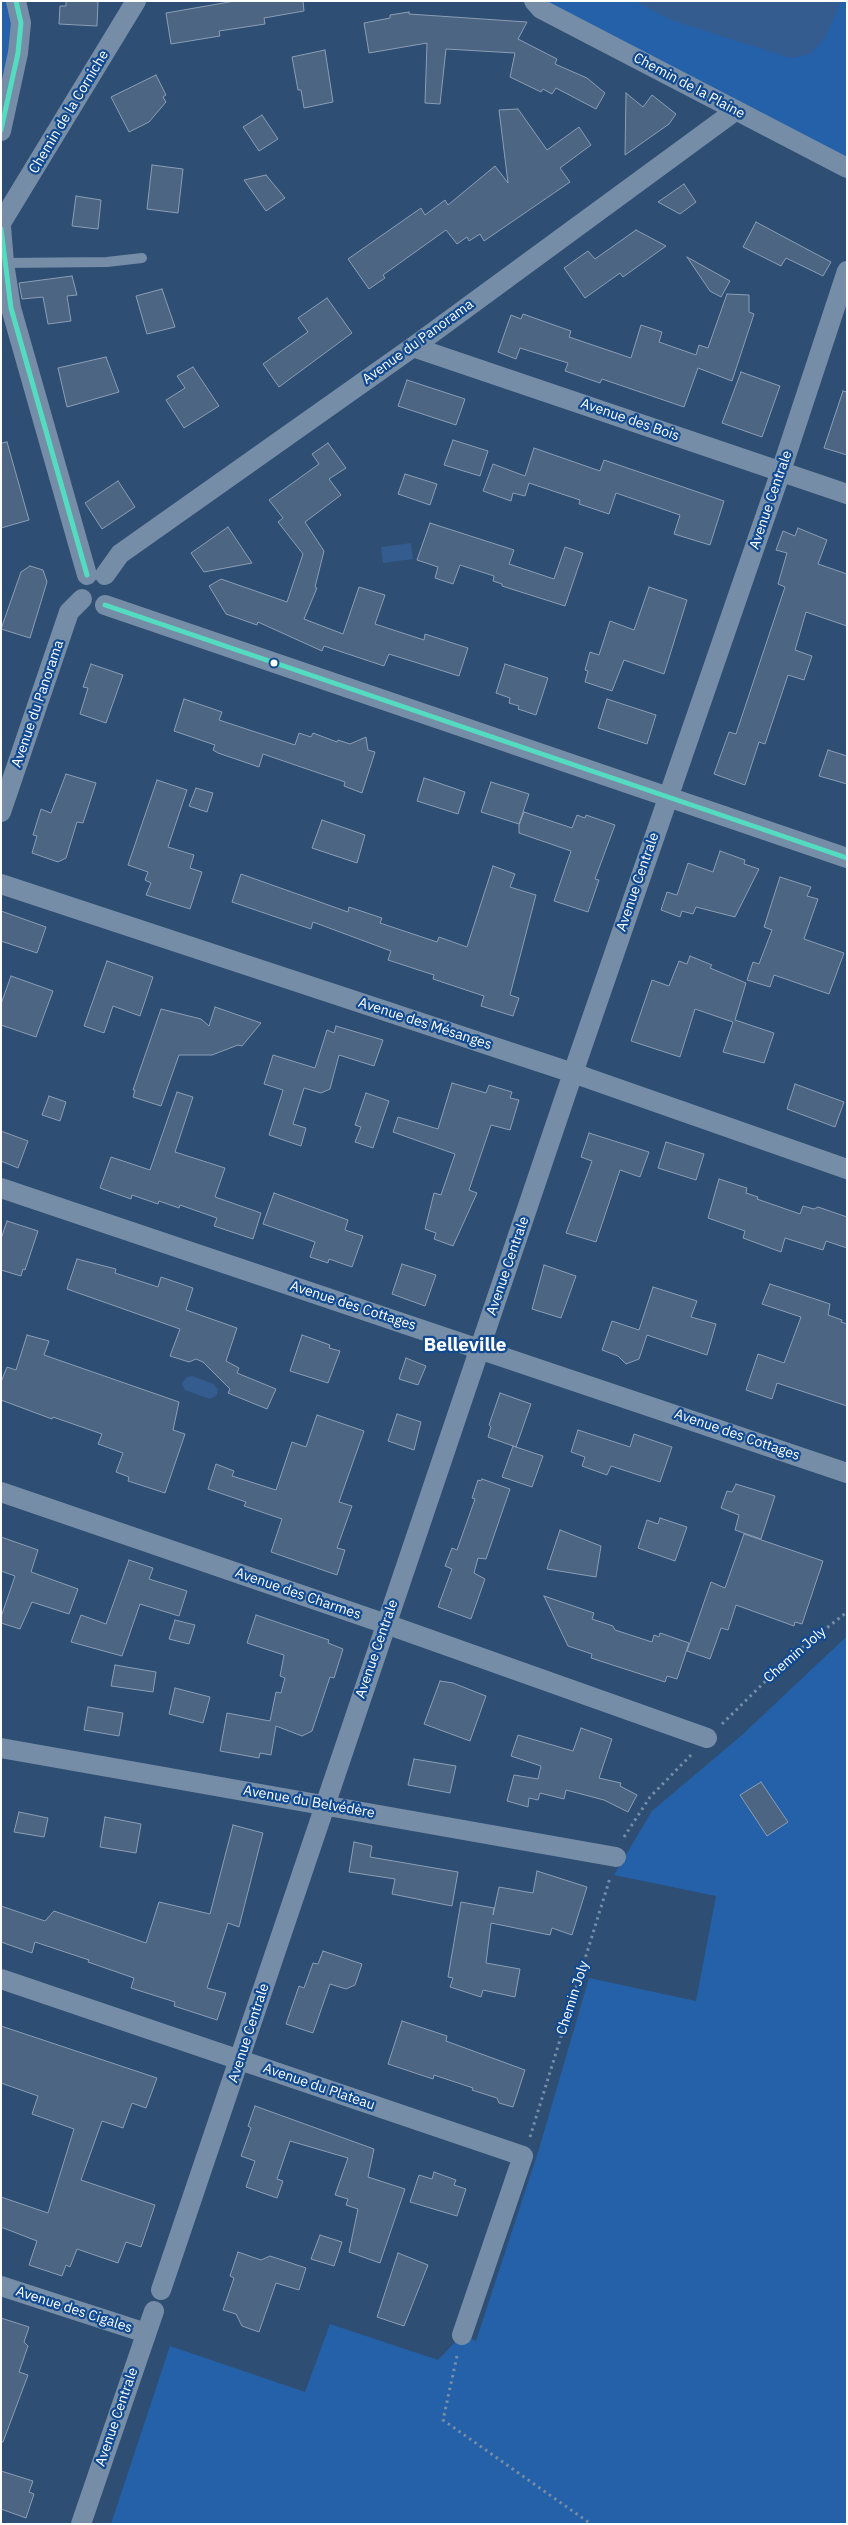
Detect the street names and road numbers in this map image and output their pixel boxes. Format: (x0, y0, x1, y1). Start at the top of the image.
street label: Chemin de la Corniche (26, 47, 112, 177)
street label: Chemin de la Plaine (630, 49, 748, 123)
street label: Avenue du Panorama (359, 296, 477, 388)
street label: Avenue des Bois (578, 395, 682, 445)
street label: Avenue Centrale (746, 448, 796, 552)
street label: Avenue du Panorama (8, 638, 68, 770)
street label: Avenue Centrale (613, 830, 663, 934)
street label: Avenue des Mésanges (356, 995, 494, 1053)
street label: Avenue Centrale (483, 1214, 533, 1318)
street label: Avenue des Cottages (288, 1278, 418, 1334)
street label: Avenue des Cottages (672, 1406, 802, 1464)
street label: Avenue des Charmes (233, 1565, 363, 1623)
street label: Avenue Centrale (352, 1597, 402, 1701)
street label: Chemin Joly (760, 1623, 830, 1687)
street label: Avenue du Belvédère (242, 1782, 376, 1822)
street label: Chemin Joly (553, 1959, 593, 2037)
street label: Avenue Centrale (225, 1981, 273, 2085)
street label: Avenue du Plateau (261, 2060, 377, 2114)
street label: Avenue des Cigales (14, 2283, 134, 2337)
street label: Avenue Centrale (92, 2365, 142, 2469)

